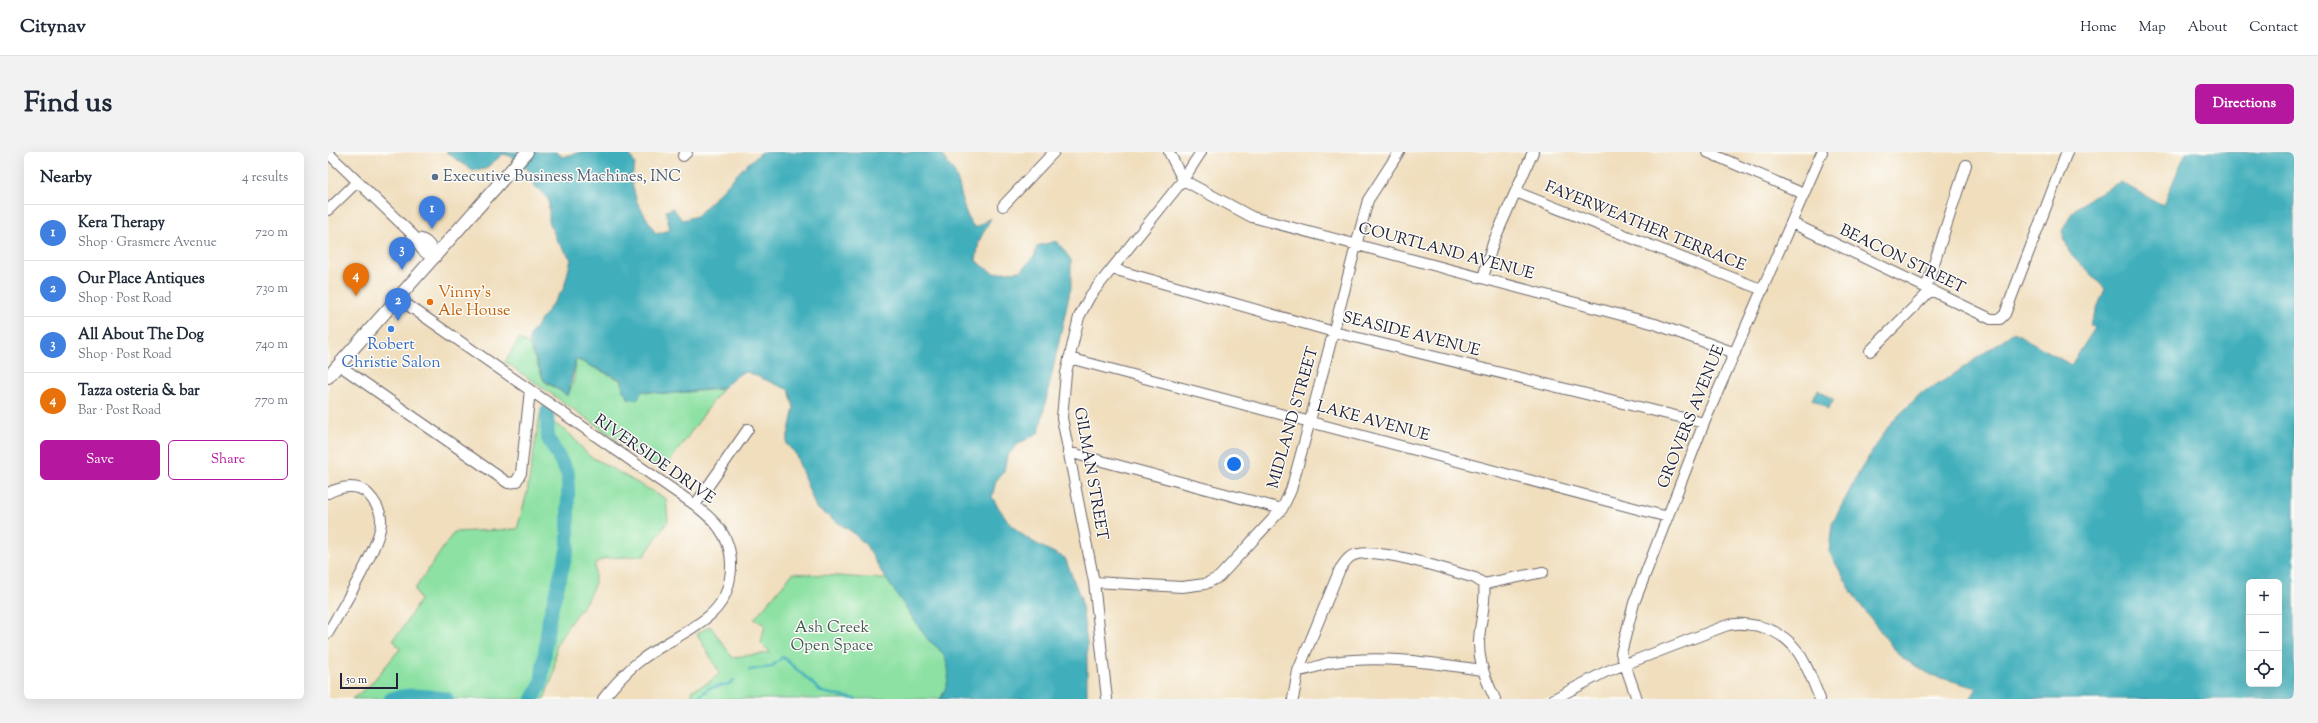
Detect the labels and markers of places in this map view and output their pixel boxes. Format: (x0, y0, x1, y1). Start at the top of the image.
place label: Executive Business Machines, INC (443, 166, 681, 189)
marker: Executive Business Machines, INC (430, 172, 440, 182)
pin: 1 (419, 196, 445, 229)
pin: 3 (389, 237, 415, 270)
pin: 4 (343, 263, 369, 296)
place label: Vinny's Ale House (438, 282, 511, 323)
pin: 2 (385, 288, 411, 321)
marker: Vinny's Ale House (425, 297, 435, 307)
marker: Robert Christie Salon (386, 324, 396, 334)
place label: Robert Christie Salon (341, 334, 441, 375)

